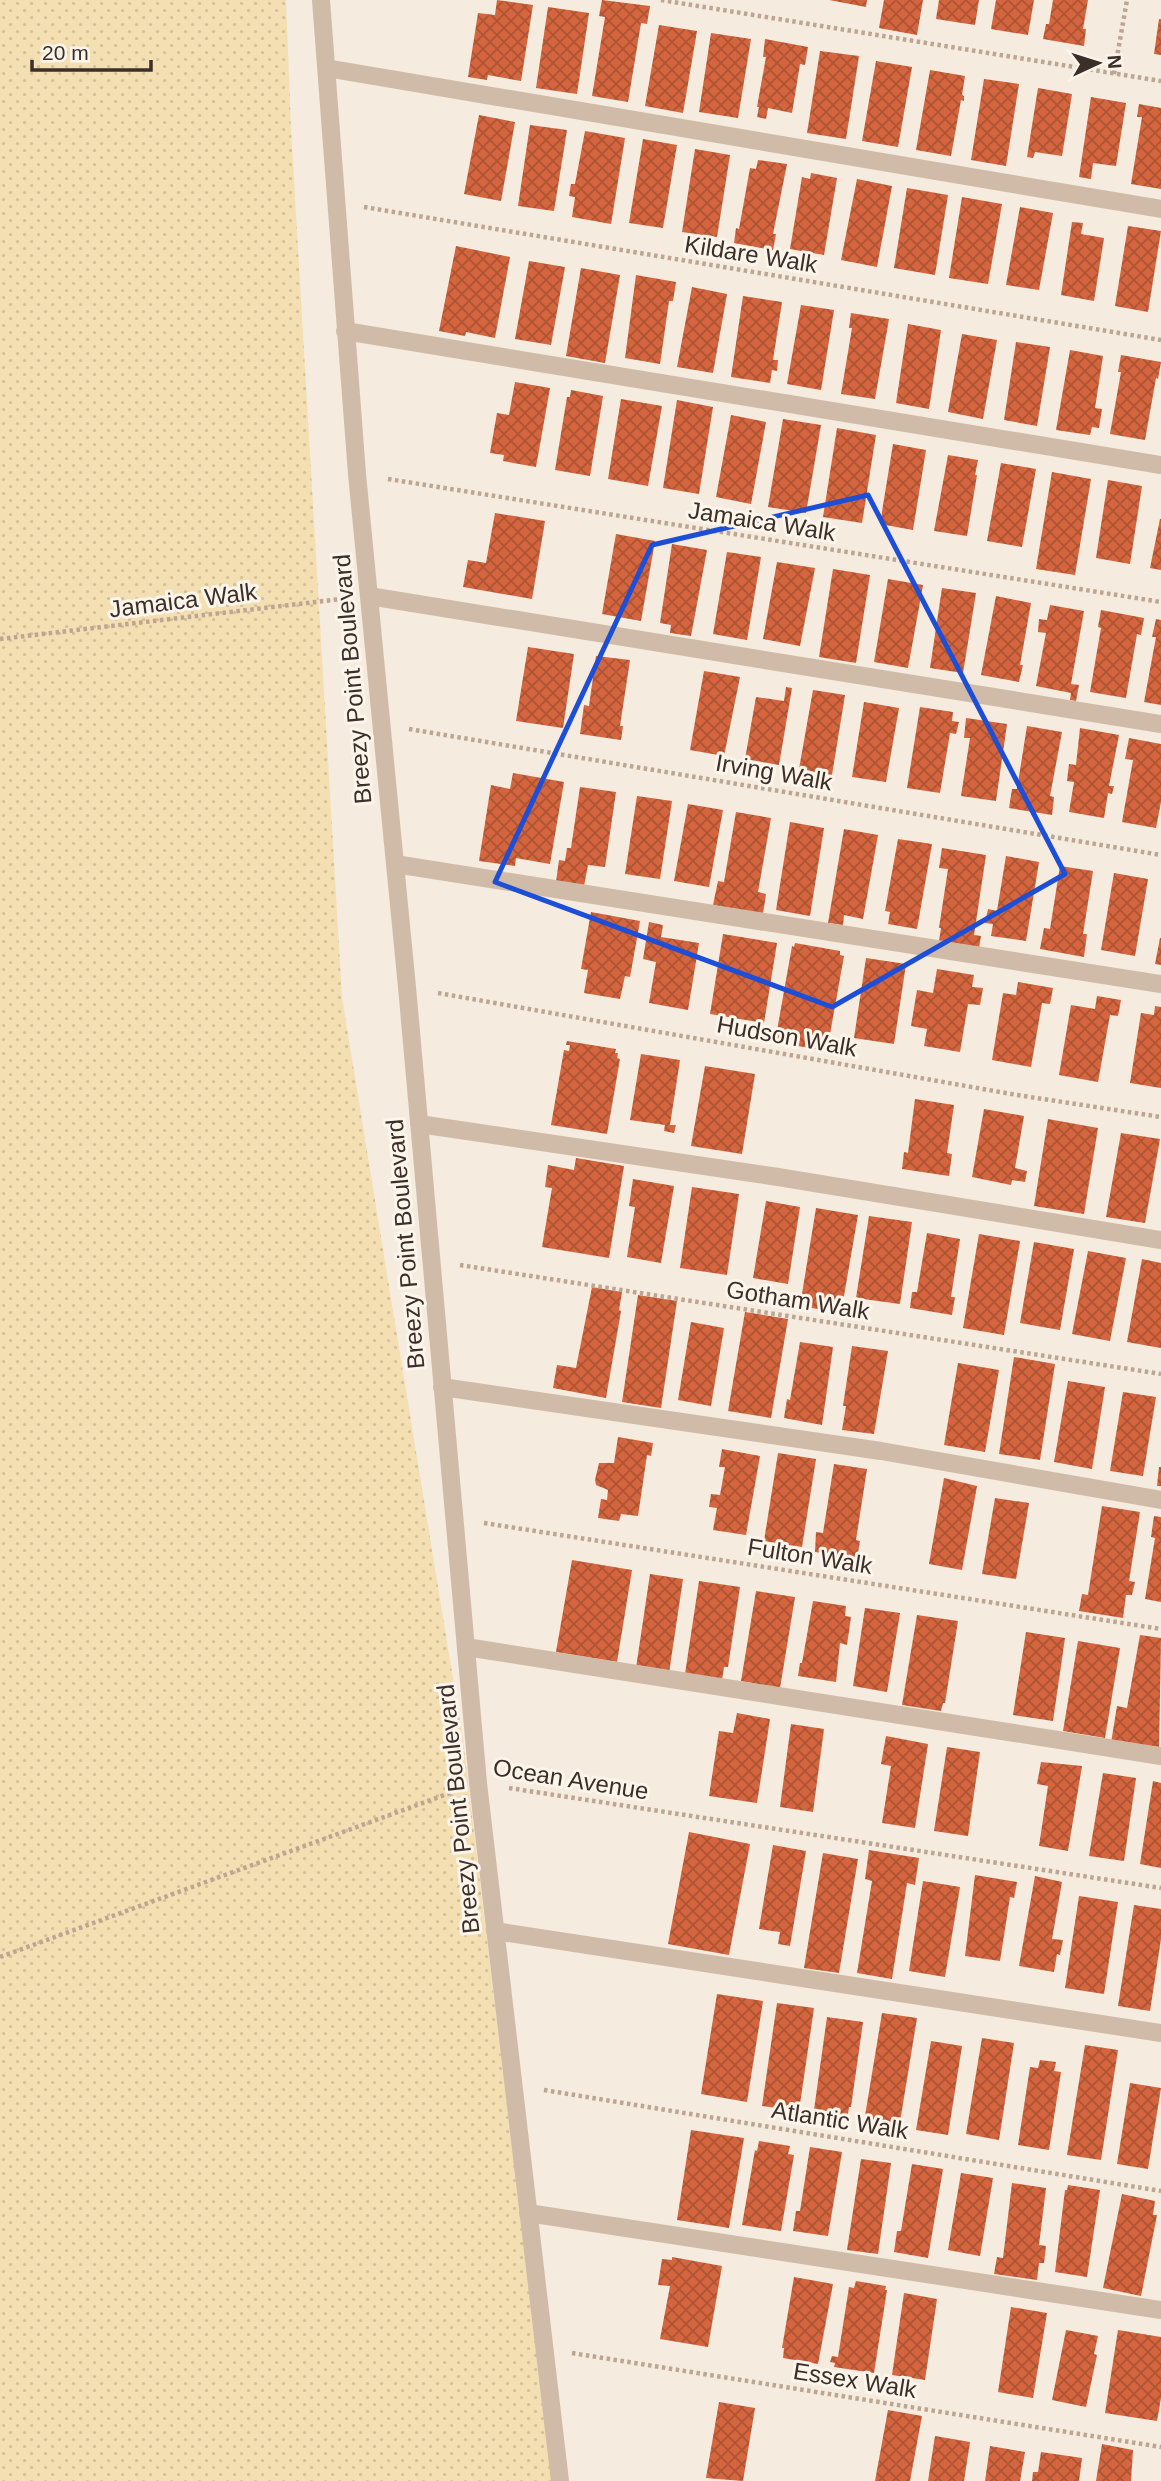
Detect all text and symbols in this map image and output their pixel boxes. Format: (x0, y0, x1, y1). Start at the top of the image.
scale bar (32, 28, 150, 72)
north arrow (1063, 28, 1133, 98)
text: 20 m (42, 41, 89, 64)
text: N (1104, 54, 1125, 69)
street label: Kildare Walk (683, 230, 820, 278)
street label: Jamaica Walk (687, 496, 838, 546)
street label: Breezy Point Boulevard (328, 553, 376, 805)
street label: Jamaica Walk (108, 577, 259, 622)
street label: Irving Walk (714, 748, 835, 796)
street label: Hudson Walk (715, 1010, 860, 1062)
street label: Breezy Point Boulevard (381, 1118, 429, 1370)
street label: Gotham Walk (725, 1275, 872, 1325)
street label: Fulton Walk (746, 1533, 875, 1579)
street label: Breezy Point Boulevard (431, 1683, 485, 1935)
street label: Ocean Avenue (491, 1753, 651, 1805)
street label: Atlantic Walk (770, 2096, 911, 2144)
street label: Essex Walk (791, 2357, 920, 2403)

